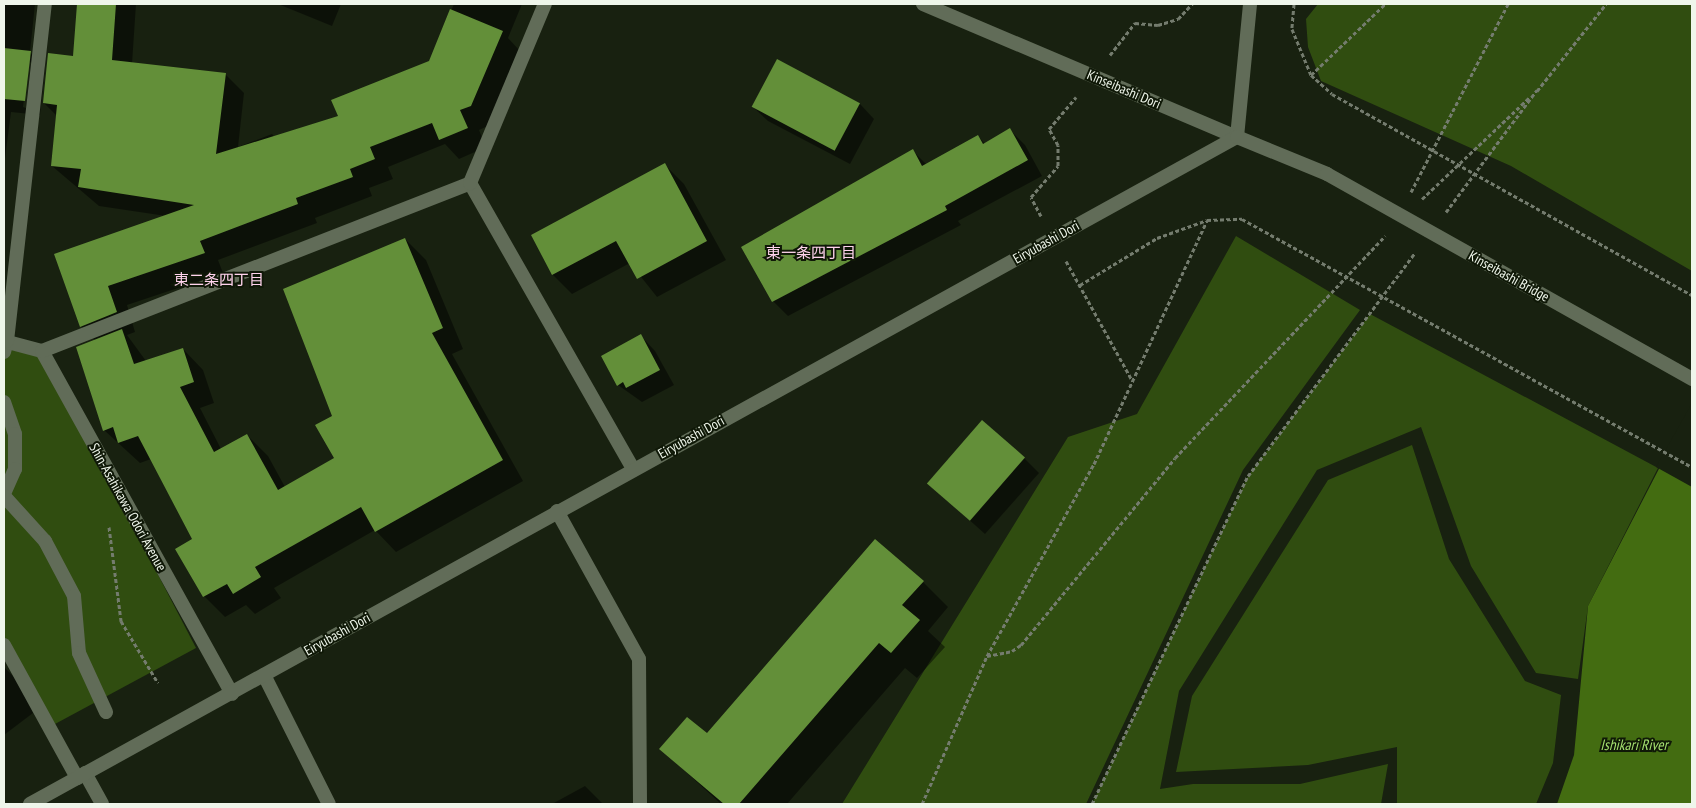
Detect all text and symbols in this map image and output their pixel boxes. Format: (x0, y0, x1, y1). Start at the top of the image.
street label: Kinseibashi Dori (1085, 66, 1163, 112)
street label: Eiryubashi Dori (1010, 217, 1082, 267)
district label: 東一条四丁目 (766, 244, 856, 262)
street label: Kinseibashi Bridge (1466, 247, 1552, 305)
district label: 東二条四丁目 (174, 271, 264, 289)
street label: Eiryubashi Dori (655, 412, 727, 462)
street label: Shin-Asahikawa Odori Avenue (86, 440, 170, 574)
street label: Eiryubashi Dori (301, 609, 373, 659)
water label: Ishikari River (1600, 736, 1668, 754)

